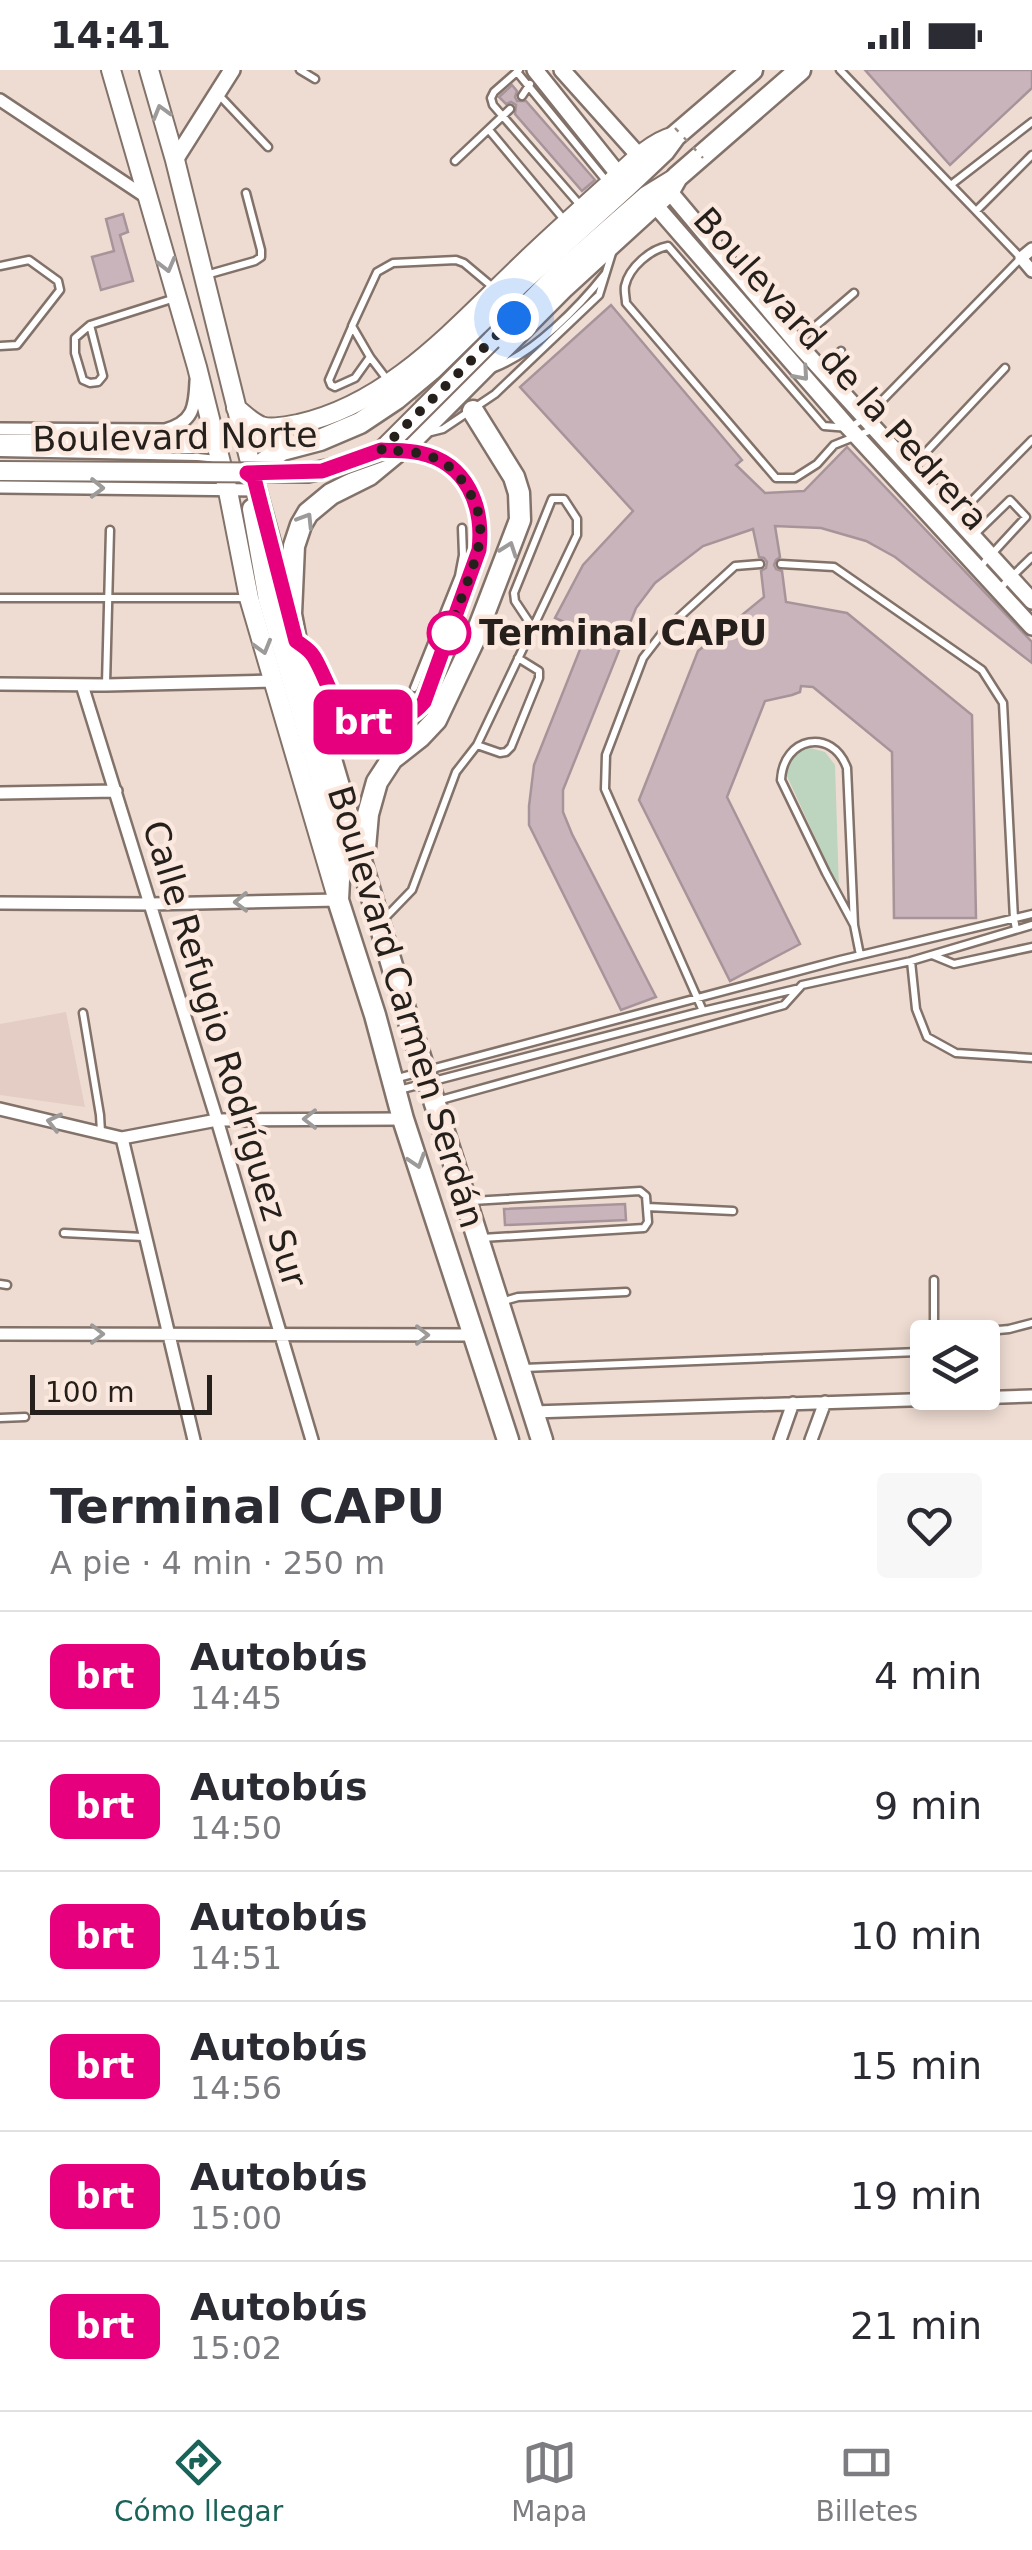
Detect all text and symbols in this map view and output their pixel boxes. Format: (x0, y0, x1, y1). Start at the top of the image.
text: 14:41 (50, 13, 171, 57)
one-way arrow (152, 104, 173, 121)
street label: Boulevard de la Pedrera (686, 200, 996, 538)
one-way arrow (155, 255, 176, 273)
your location (489, 293, 539, 343)
one-way arrow (791, 362, 809, 381)
street label: Boulevard Norte (32, 415, 318, 459)
one-way arrow (90, 478, 106, 499)
one-way arrow (294, 513, 313, 531)
one-way arrow (497, 542, 518, 559)
marker: Terminal CAPU (428, 612, 470, 654)
place label: Terminal CAPU (479, 613, 767, 653)
one-way arrow (251, 638, 272, 655)
line badge: brt (306, 690, 420, 754)
text: brt (333, 702, 393, 742)
street label: Boulevard Carmen Serdán (320, 781, 492, 1233)
street label: Calle Refugio Rodríguez Sur (135, 816, 315, 1293)
one-way arrow (232, 891, 248, 912)
one-way arrow (302, 1108, 318, 1130)
one-way arrow (46, 1112, 63, 1133)
one-way arrow (405, 1151, 426, 1168)
map controls (910, 1320, 1000, 1410)
button: layers (910, 1320, 1000, 1410)
one-way arrow (90, 1323, 106, 1345)
one-way arrow (416, 1324, 431, 1346)
scale bar (30, 1370, 212, 1414)
text: 100 m (45, 1376, 135, 1409)
button: heart (877, 1473, 982, 1578)
text: Terminal CAPU (50, 1478, 445, 1534)
text: A pie · 4 min · 250 m (50, 1544, 385, 1582)
text: Autobús (190, 1635, 368, 1679)
text: 4 min (874, 1654, 982, 1698)
text: brt (75, 1656, 135, 1696)
text: 14:45 (190, 1679, 282, 1717)
text: Autobús (190, 1765, 368, 1809)
text: 9 min (874, 1784, 982, 1828)
text: brt (75, 1786, 135, 1826)
text: 14:50 (190, 1809, 282, 1847)
text: Autobús (190, 1895, 368, 1939)
text: 10 min (850, 1914, 982, 1958)
text: brt (75, 1916, 135, 1956)
text: 14:51 (190, 1939, 282, 1977)
text: Autobús (190, 2025, 368, 2069)
text: 15 min (850, 2044, 982, 2088)
text: brt (75, 2046, 135, 2086)
text: 14:56 (190, 2069, 282, 2107)
text: Autobús (190, 2155, 368, 2199)
text: 19 min (850, 2174, 982, 2218)
text: brt (75, 2176, 135, 2216)
text: 15:00 (190, 2199, 282, 2237)
text: Autobús (190, 2285, 368, 2329)
text: 21 min (850, 2304, 982, 2348)
text: brt (75, 2306, 135, 2346)
text: 15:02 (190, 2329, 282, 2367)
tab: Cómo llegar (114, 2435, 283, 2528)
tab: Mapa (511, 2435, 587, 2528)
tab: Billetes (815, 2435, 918, 2528)

